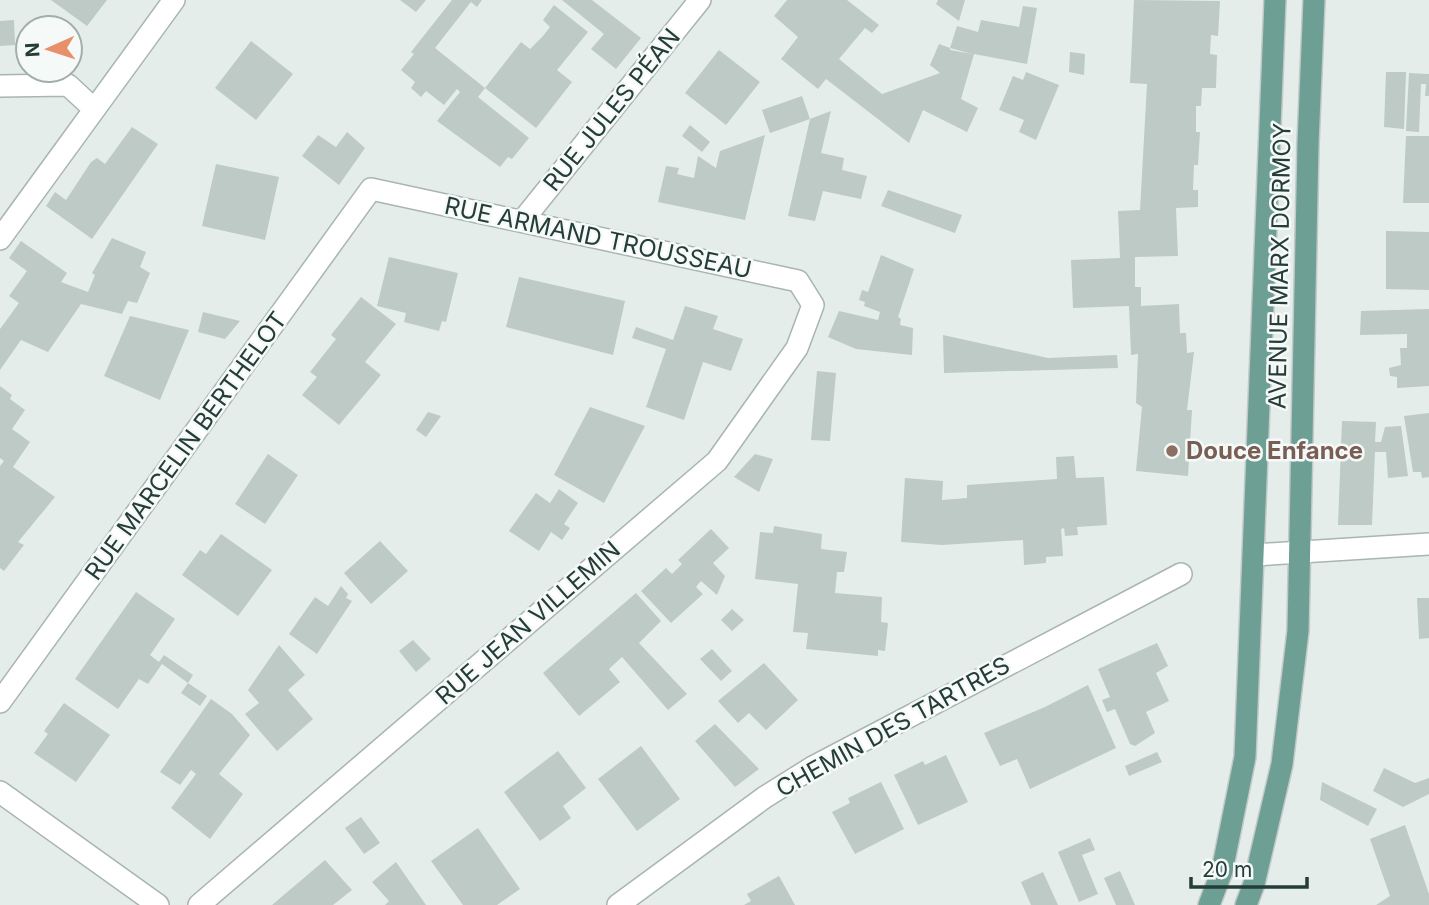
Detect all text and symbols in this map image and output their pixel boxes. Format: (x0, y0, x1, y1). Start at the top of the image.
north arrow (14, 14, 84, 84)
street label: RUE JULES PÉAN (536, 22, 686, 197)
text: N (21, 42, 44, 58)
street label: AVENUE MARX DORMOY (1263, 123, 1296, 409)
street label: RUE ARMAND TROUSSEAU (442, 191, 754, 284)
street label: RUE MARCELIN BERTHELOT (79, 306, 293, 585)
place label: Douce Enfance (1186, 436, 1363, 465)
marker: Douce Enfance (1164, 443, 1180, 459)
street label: RUE JEAN VILLEMIN (430, 535, 626, 711)
street label: CHEMIN DES TARTRES (771, 650, 1015, 803)
scale bar (1191, 846, 1306, 890)
text: 20 m (1202, 857, 1252, 882)

